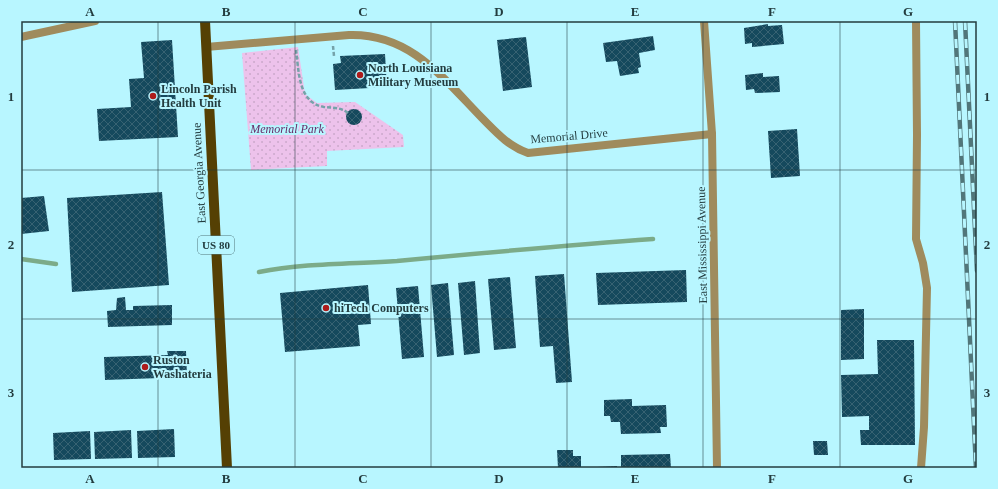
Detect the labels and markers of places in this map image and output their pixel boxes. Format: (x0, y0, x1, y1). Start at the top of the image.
place label: North Louisiana Military Museum (368, 61, 458, 89)
marker: North Louisiana Military Museum (355, 70, 365, 80)
place label: Lincoln Parish Health Unit (161, 82, 237, 110)
marker: Lincoln Parish Health Unit (148, 91, 158, 101)
place label: hiTech Computers (334, 301, 429, 315)
marker: hiTech Computers (321, 303, 331, 313)
place label: Ruston Washateria (153, 353, 212, 381)
marker: Ruston Washateria (140, 362, 150, 372)

